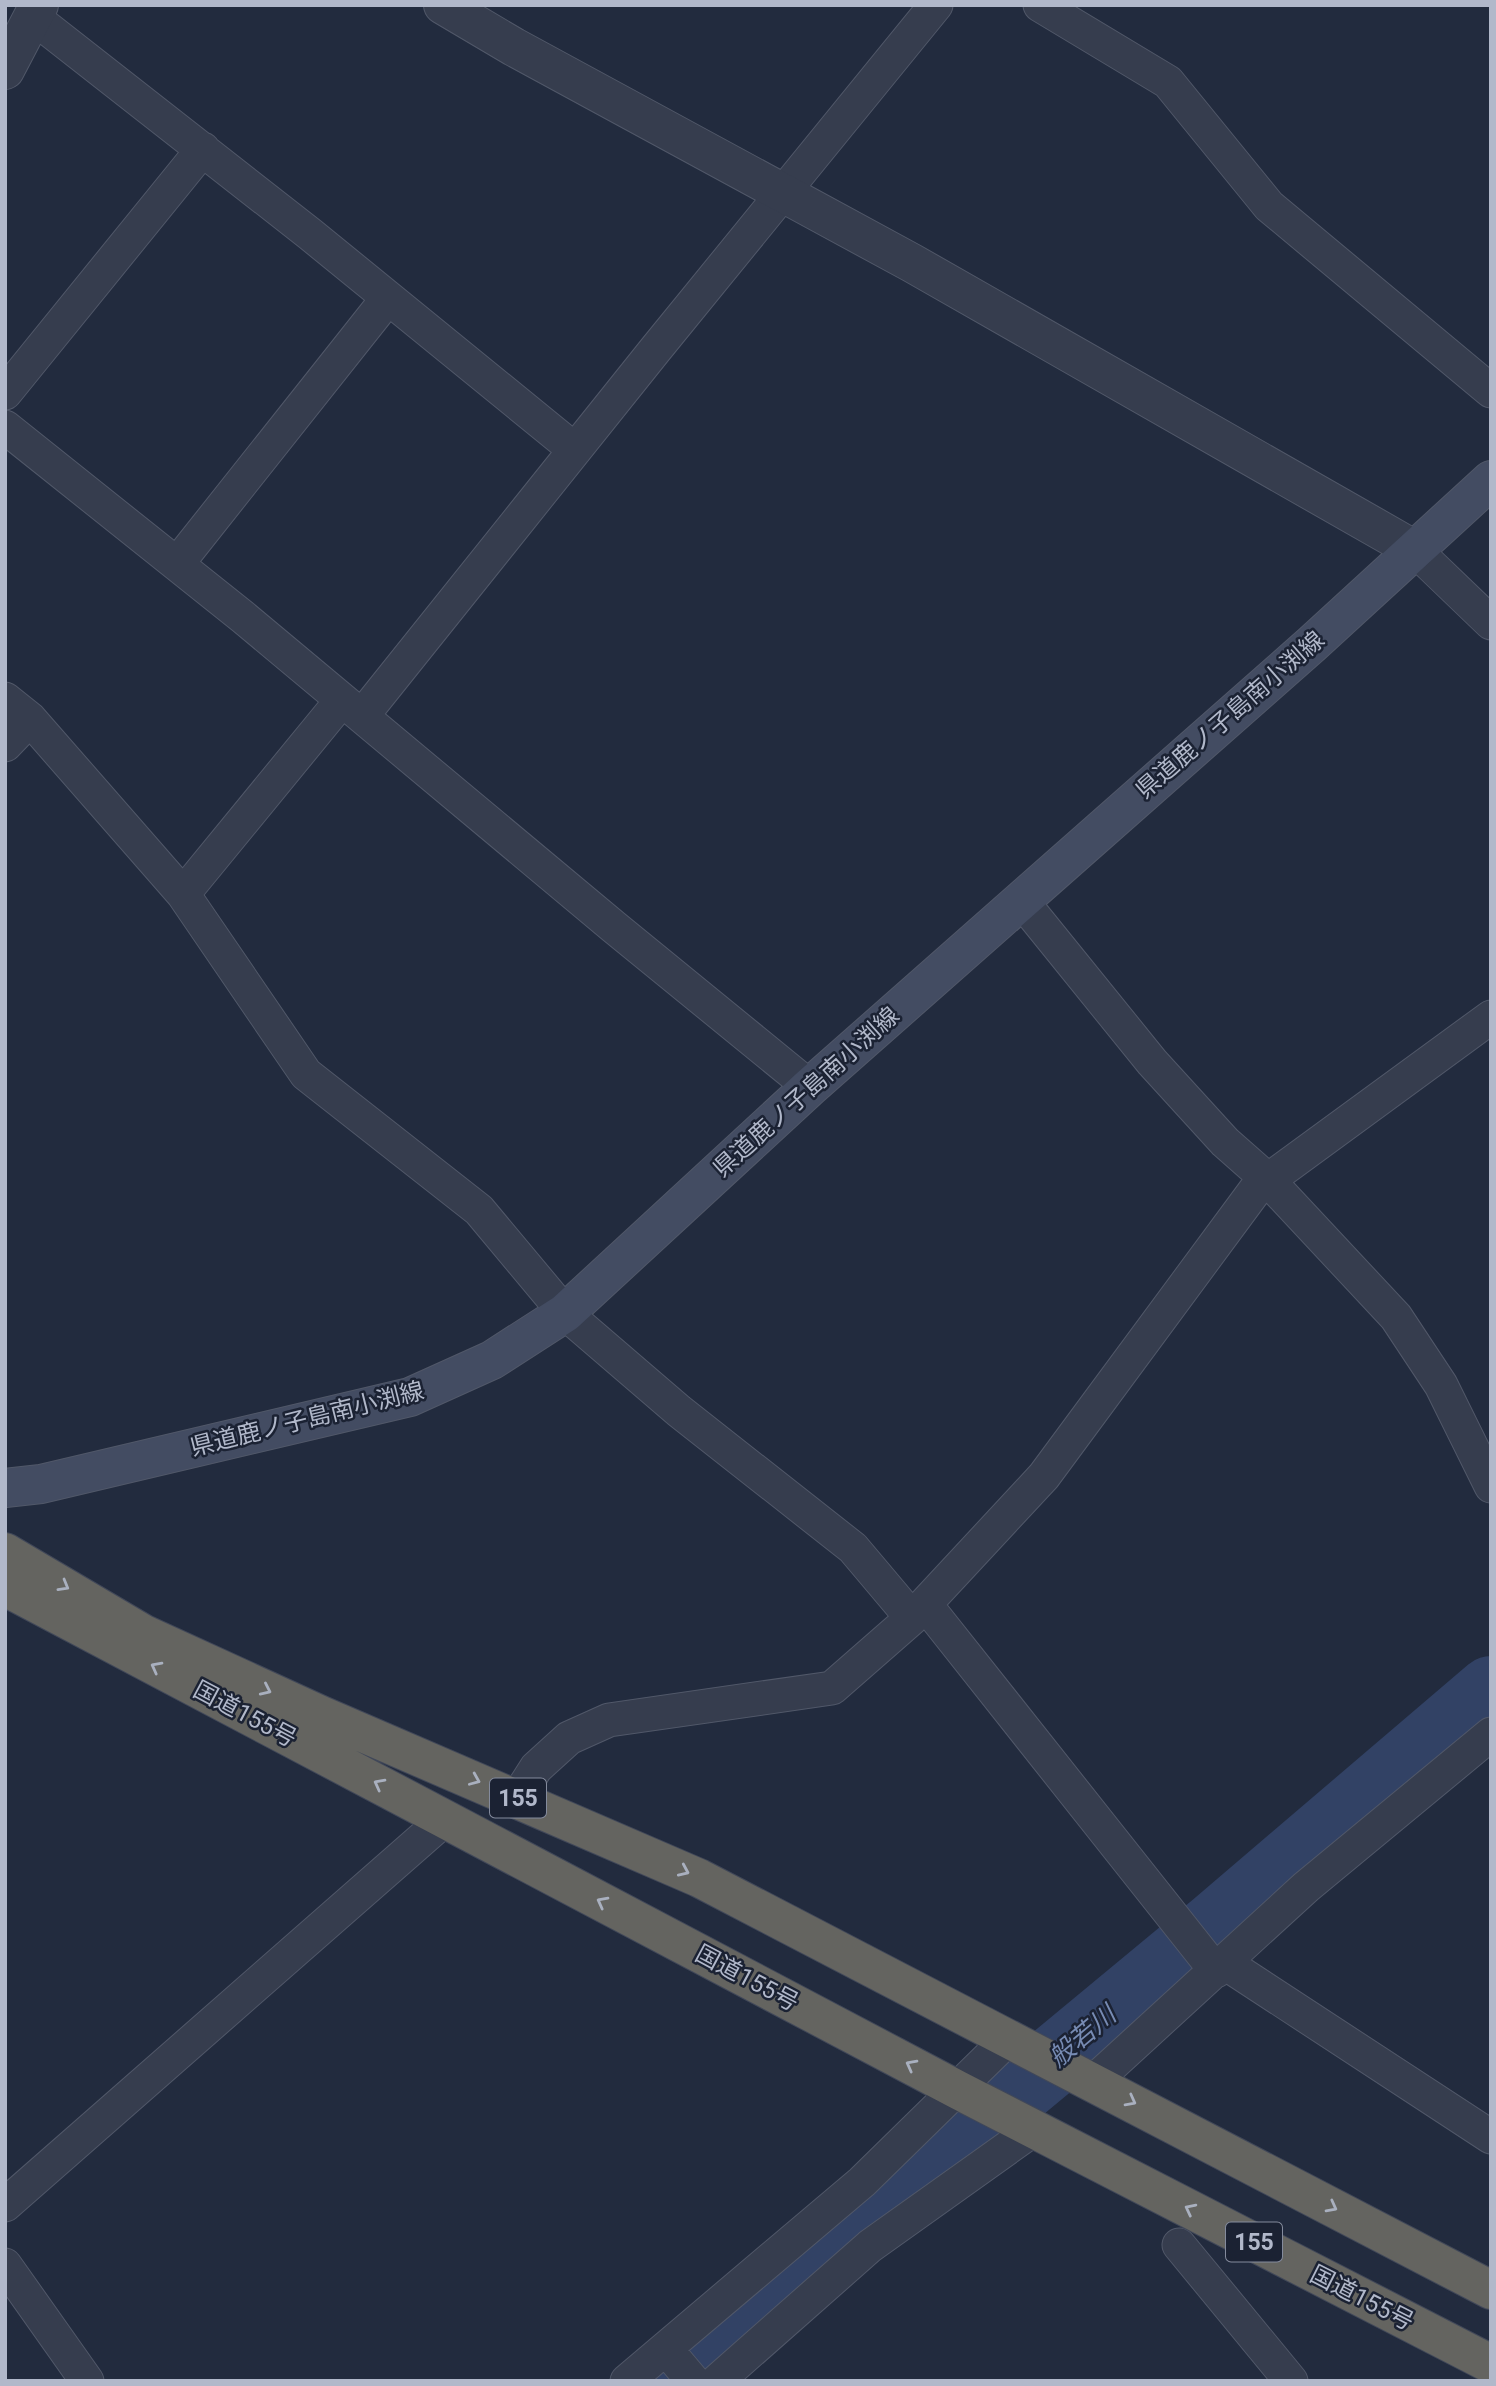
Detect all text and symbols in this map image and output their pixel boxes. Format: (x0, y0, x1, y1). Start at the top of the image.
street label: 県道鹿ノ子島南小渕線 (1130, 626, 1330, 804)
street label: 県道鹿ノ子島南小渕線 (707, 1001, 905, 1183)
street label: 県道鹿ノ子島南小渕線 (187, 1376, 427, 1462)
one-way arrow (57, 1578, 70, 1591)
one-way arrow (151, 1662, 163, 1675)
street label: 国道155号 (189, 1675, 301, 1753)
one-way arrow (259, 1682, 272, 1696)
one-way arrow (468, 1772, 480, 1786)
road number: 155 (490, 1778, 546, 1817)
one-way arrow (374, 1779, 386, 1793)
one-way arrow (677, 1863, 689, 1877)
one-way arrow (596, 1897, 609, 1910)
street label: 国道155号 (691, 1939, 803, 2017)
water label: 般若川 (1042, 1998, 1124, 2073)
one-way arrow (906, 2060, 918, 2074)
one-way arrow (1124, 2093, 1136, 2107)
one-way arrow (1325, 2199, 1338, 2212)
one-way arrow (1185, 2204, 1198, 2218)
road number: 155 (1226, 2222, 1282, 2262)
street label: 国道155号 (1306, 2260, 1418, 2336)

